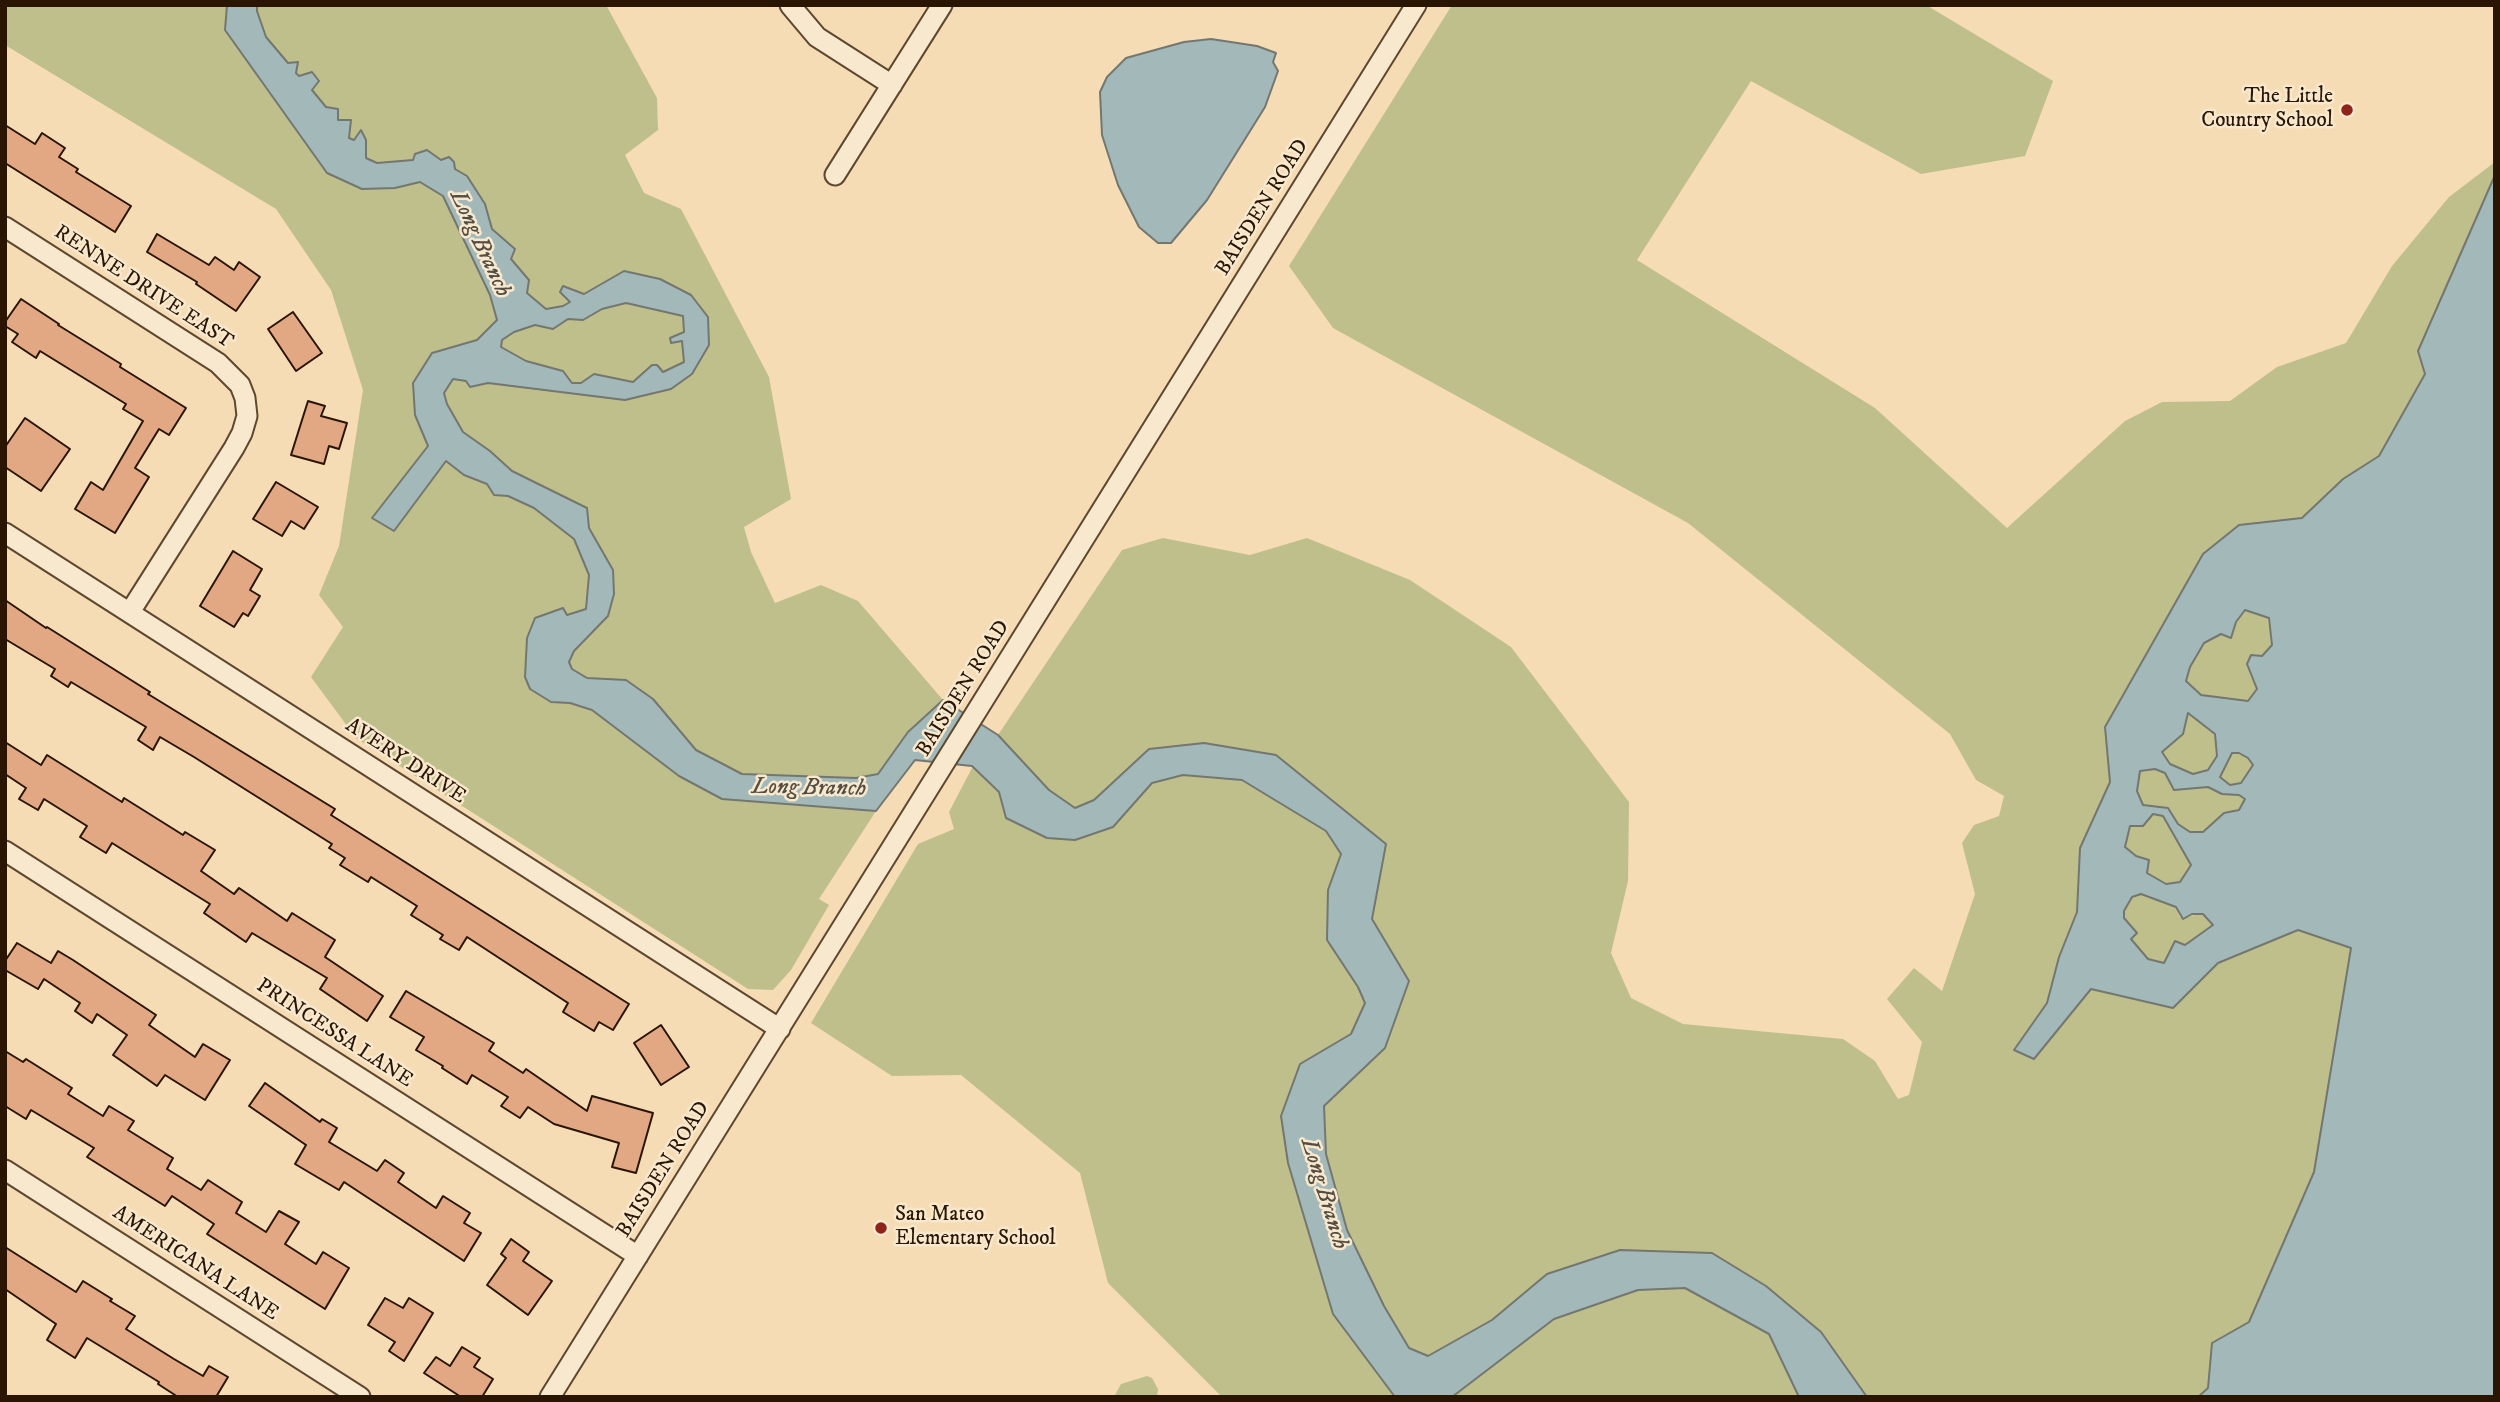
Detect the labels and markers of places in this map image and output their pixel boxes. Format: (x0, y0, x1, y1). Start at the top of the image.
place label: The Little Country School (2201, 85, 2333, 135)
marker: The Little Country School (2339, 102, 2355, 118)
place label: San Mateo Elementary School (895, 1203, 1056, 1253)
marker: San Mateo Elementary School (873, 1220, 889, 1236)

